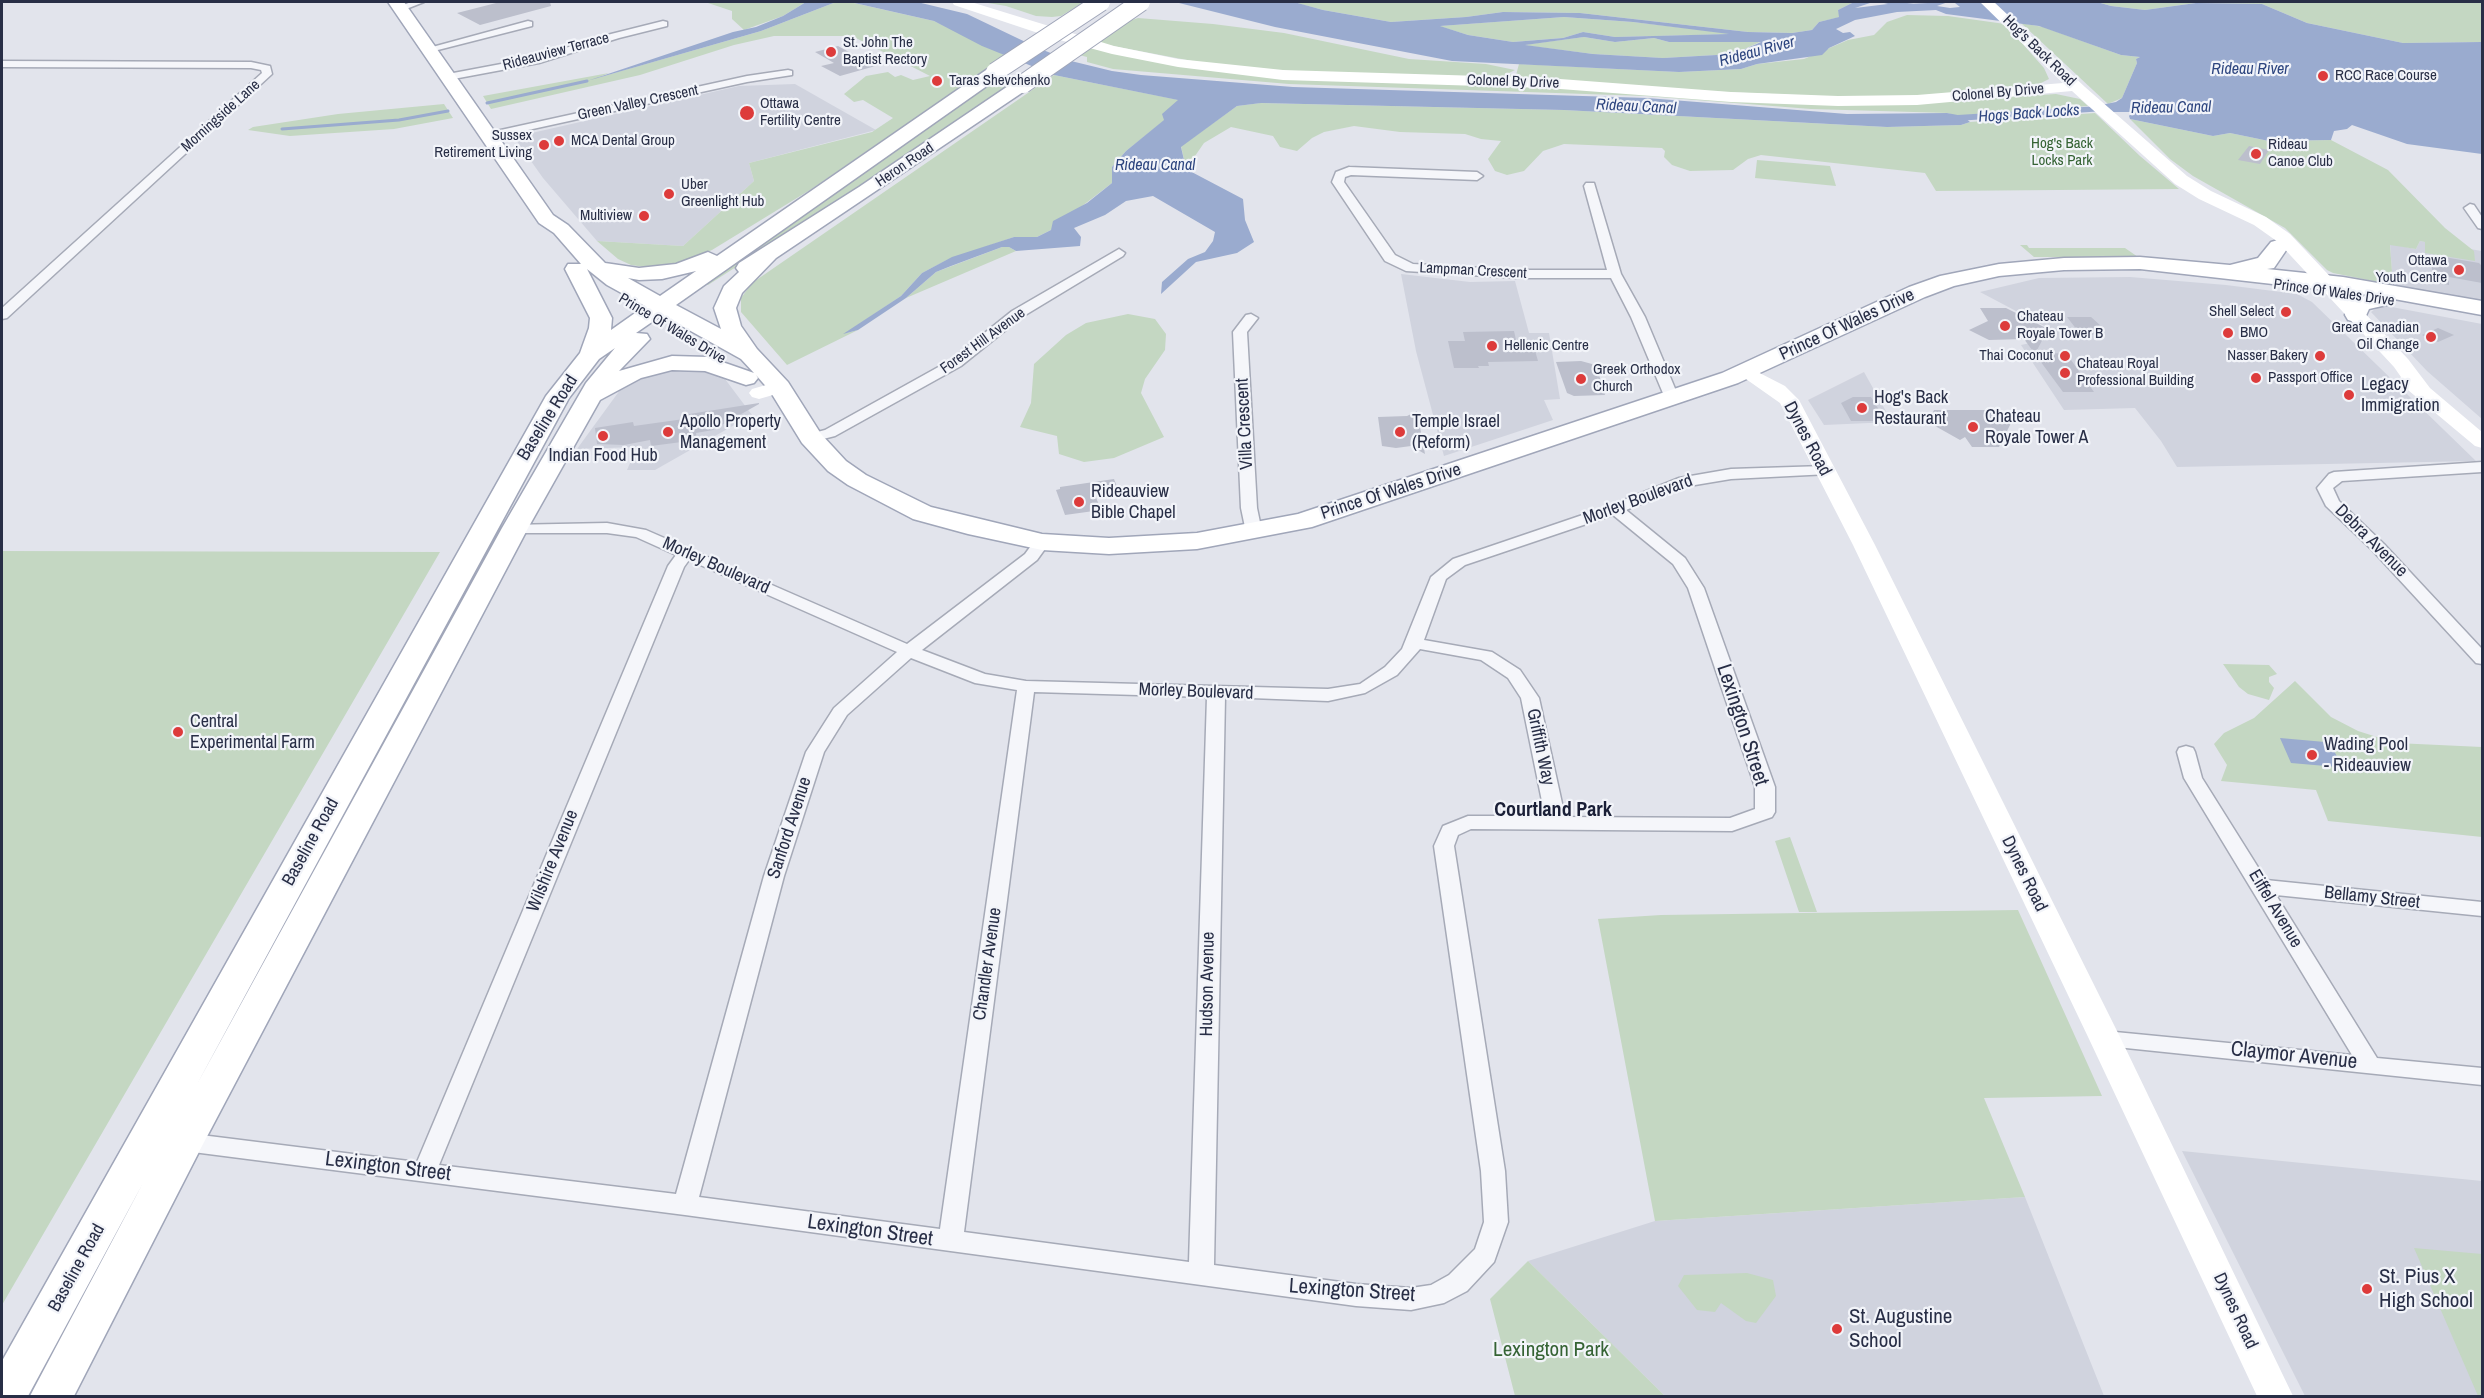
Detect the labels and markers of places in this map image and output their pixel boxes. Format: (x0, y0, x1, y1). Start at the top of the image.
place label: St. John The Baptist Rectory (843, 34, 927, 69)
marker: St. John The Baptist Rectory (824, 45, 838, 59)
place label: RCC Race Course (2335, 67, 2437, 85)
marker: RCC Race Course (2316, 69, 2330, 83)
place label: Taras Shevchenko (949, 72, 1050, 90)
marker: Taras Shevchenko (930, 74, 944, 88)
place label: Ottawa Fertility Centre (760, 95, 841, 130)
marker: Ottawa Fertility Centre (738, 104, 756, 122)
place label: Sussex Retirement Living (434, 127, 532, 162)
place label: MCA Dental Group (571, 132, 675, 150)
marker: MCA Dental Group (552, 134, 566, 148)
place label: Rideau Canoe Club (2268, 136, 2333, 171)
marker: Sussex Retirement Living (537, 138, 551, 152)
marker: Rideau Canoe Club (2249, 147, 2263, 161)
place label: Uber Greenlight Hub (681, 176, 764, 211)
marker: Uber Greenlight Hub (662, 187, 676, 201)
place label: Multiview (580, 207, 632, 225)
marker: Multiview (637, 209, 651, 223)
place label: Ottawa Youth Centre (2375, 252, 2447, 287)
marker: Ottawa Youth Centre (2452, 263, 2466, 277)
place label: Shell Select (2209, 303, 2274, 321)
marker: Shell Select (2279, 305, 2293, 319)
place label: Chateau Royale Tower B (2017, 308, 2103, 343)
marker: Chateau Royale Tower B (1998, 319, 2012, 333)
place label: Great Canadian Oil Change (2331, 319, 2419, 354)
place label: BMO (2240, 324, 2268, 342)
marker: BMO (2221, 326, 2235, 340)
marker: Great Canadian Oil Change (2424, 330, 2438, 344)
place label: Hellenic Centre (1504, 337, 1589, 355)
marker: Hellenic Centre (1485, 339, 1499, 353)
place label: Thai Coconut (1979, 347, 2053, 365)
place label: Nasser Bakery (2227, 347, 2308, 365)
marker: Thai Coconut (2058, 349, 2072, 363)
marker: Nasser Bakery (2313, 349, 2327, 363)
place label: Chateau Royal Professional Building (2077, 355, 2194, 390)
place label: Greek Orthodox Church (1593, 361, 1681, 396)
marker: Chateau Royal Professional Building (2058, 366, 2072, 380)
place label: Passport Office (2268, 369, 2353, 387)
marker: Passport Office (2249, 371, 2263, 385)
marker: Greek Orthodox Church (1574, 372, 1588, 386)
place label: Legacy Immigration (2361, 374, 2440, 416)
place label: Hog's Back Restaurant (1874, 387, 1948, 430)
marker: Legacy Immigration (2342, 388, 2356, 402)
marker: Hog's Back Restaurant (1855, 401, 1869, 415)
place label: Chateau Royale Tower A (1985, 406, 2088, 448)
place label: Apollo Property Management (680, 411, 781, 454)
place label: Temple Israel (Reform) (1412, 411, 1500, 454)
marker: Chateau Royale Tower A (1966, 420, 1980, 434)
marker: Apollo Property Management (661, 425, 675, 439)
marker: Temple Israel (Reform) (1393, 425, 1407, 439)
marker: Indian Food Hub (596, 429, 610, 443)
place label: Indian Food Hub (548, 445, 658, 467)
place label: Rideauview Bible Chapel (1091, 481, 1176, 524)
marker: Rideauview Bible Chapel (1072, 495, 1086, 509)
place label: Central Experimental Farm (190, 711, 315, 754)
marker: Central Experimental Farm (171, 725, 185, 739)
place label: Wading Pool - Rideauview (2324, 734, 2411, 777)
marker: Wading Pool - Rideauview (2305, 748, 2319, 762)
place label: St. Pius X High School (2379, 1264, 2473, 1314)
marker: St. Pius X High School (2360, 1282, 2374, 1296)
place label: St. Augustine School (1849, 1304, 1952, 1354)
marker: St. Augustine School (1830, 1322, 1844, 1336)

